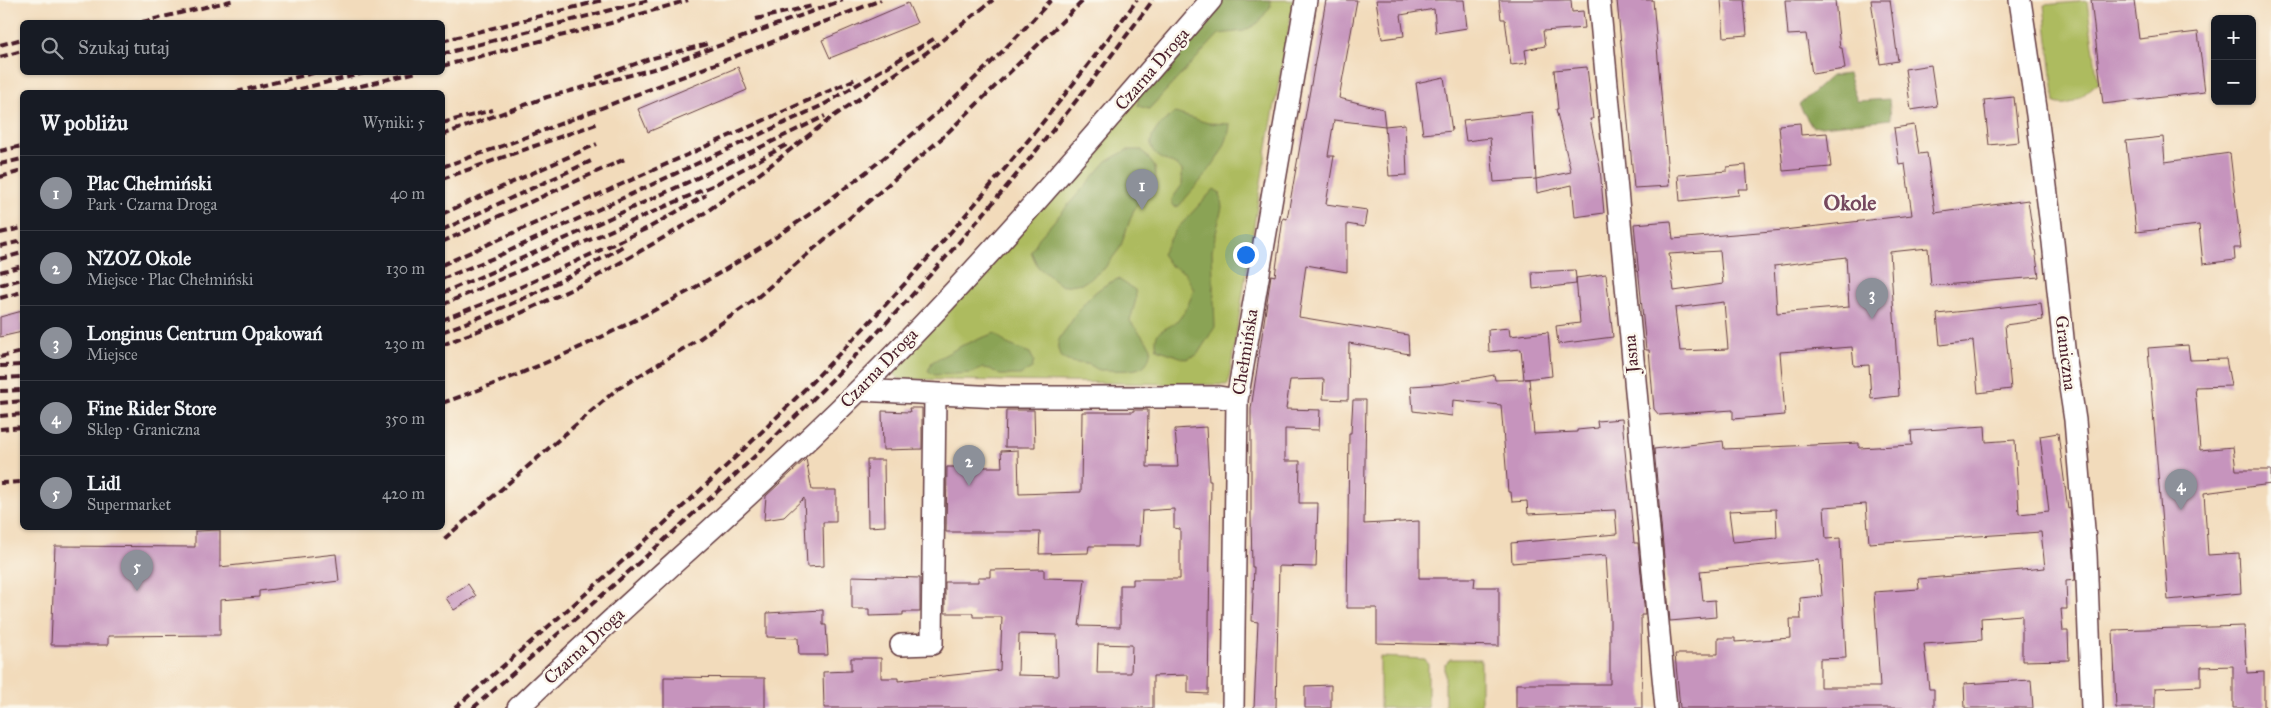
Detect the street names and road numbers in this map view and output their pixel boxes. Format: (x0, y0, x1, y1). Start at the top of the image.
street label: Czarna Droga (1110, 23, 1195, 115)
street label: Chełmińska (1227, 307, 1263, 397)
street label: Graniczna (2050, 314, 2082, 392)
street label: Czarna Droga (836, 323, 923, 413)
street label: Jasna (1618, 333, 1645, 376)
street label: Czarna Droga (539, 603, 630, 690)

